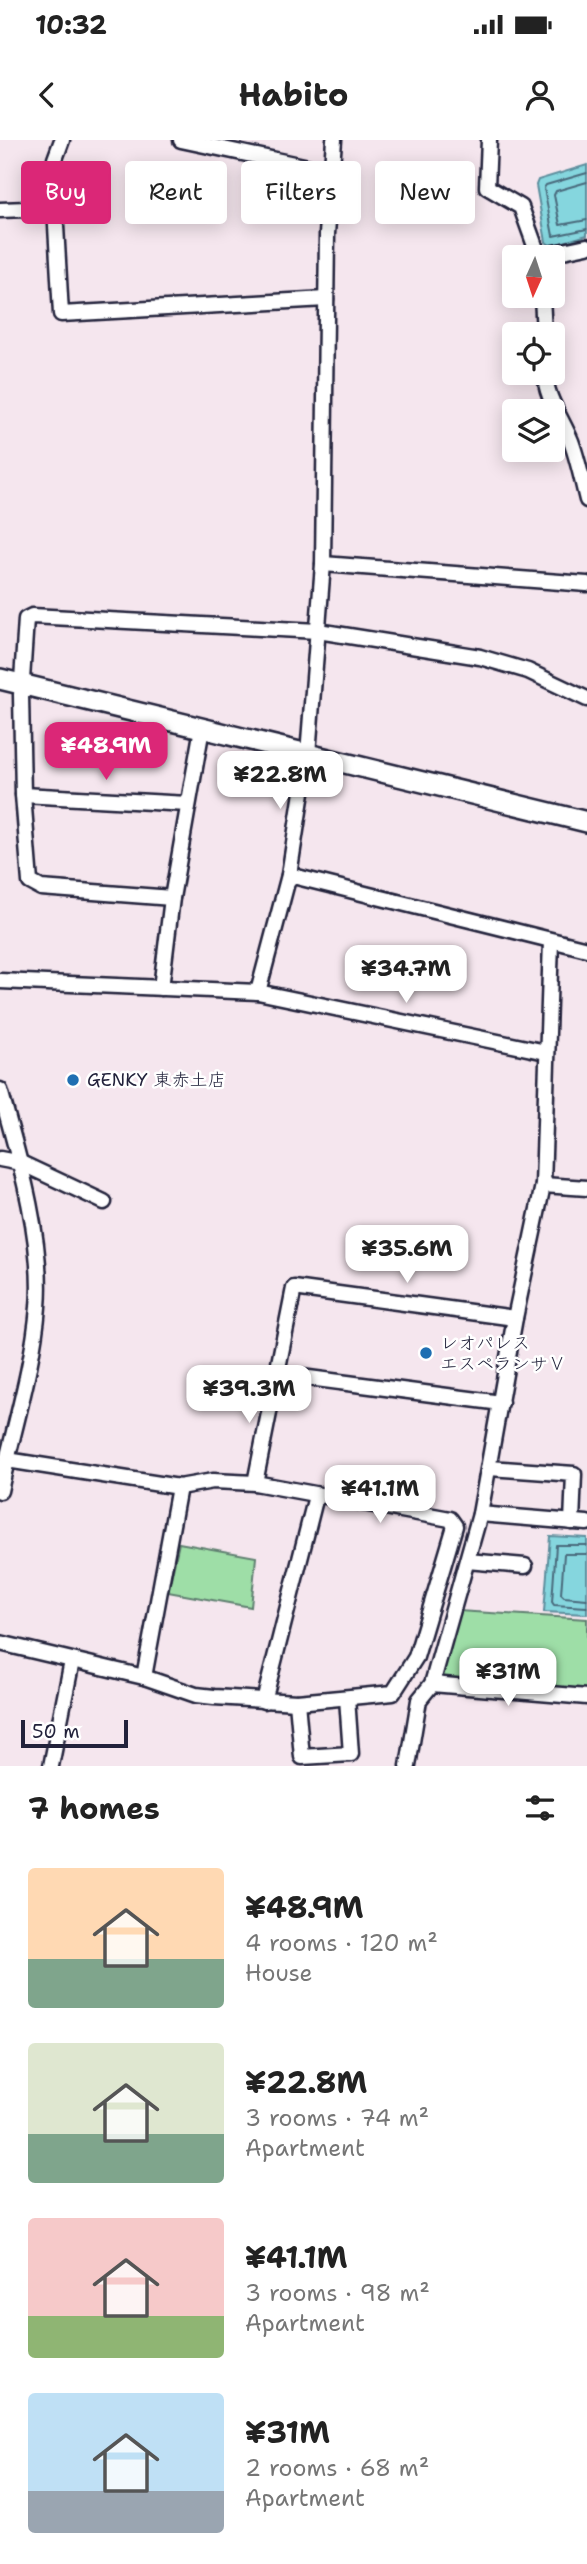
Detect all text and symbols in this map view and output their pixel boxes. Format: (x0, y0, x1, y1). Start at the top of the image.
text: 10:32 (35, 7, 107, 42)
text: Habito (238, 73, 349, 116)
icon: back (28, 76, 66, 114)
icon: person (521, 76, 559, 114)
chip: Buy (21, 161, 111, 224)
chip: Rent (125, 161, 227, 224)
chip: Filters (241, 161, 361, 224)
chip: New (375, 161, 475, 224)
north arrow (502, 245, 565, 308)
map controls (502, 245, 565, 462)
button: locate (502, 322, 565, 385)
button: layers (502, 399, 565, 462)
pin: ¥48.9M (49, 722, 163, 782)
text: ¥48.9M (61, 730, 151, 760)
pin: ¥22.8M (223, 752, 337, 811)
text: ¥22.8M (233, 759, 327, 789)
pin: ¥34.7M (349, 946, 463, 1005)
text: ¥34.7M (361, 953, 451, 983)
place label: GENKY 東赤土店 (87, 1068, 226, 1092)
marker: GENKY 東赤土店 (65, 1072, 81, 1088)
pin: ¥35.6M (350, 1226, 464, 1285)
text: ¥35.6M (361, 1233, 453, 1263)
place label: レオパレス エスペランサⅤ (440, 1331, 566, 1376)
marker: レオパレス エスペランサⅤ (418, 1345, 434, 1361)
pin: ¥39.3M (192, 1366, 306, 1425)
text: ¥39.3M (202, 1373, 296, 1403)
pin: ¥41.1M (323, 1466, 437, 1525)
text: ¥41.1M (341, 1473, 419, 1503)
pin: ¥31M (467, 1648, 549, 1708)
text: ¥31M (475, 1656, 541, 1686)
scale bar (21, 1717, 128, 1749)
text: 50 m (32, 1719, 80, 1744)
text: 7 homes (28, 1788, 160, 1829)
icon: filters (521, 1789, 559, 1827)
text: ¥48.9M (245, 1887, 364, 1928)
icon: home (84, 1896, 168, 1980)
text: 4 rooms · 120 m² (245, 1928, 438, 1958)
text: House (245, 1958, 313, 1988)
text: ¥22.8M (245, 2062, 367, 2103)
icon: home (84, 2071, 168, 2155)
text: 3 rooms · 74 m² (245, 2103, 429, 2133)
text: Apartment (245, 2133, 365, 2163)
text: ¥41.1M (245, 2237, 348, 2278)
icon: home (84, 2246, 168, 2330)
text: 3 rooms · 98 m² (245, 2278, 430, 2308)
text: Apartment (245, 2308, 365, 2338)
text: ¥31M (245, 2412, 330, 2453)
icon: home (84, 2421, 168, 2505)
text: 2 rooms · 68 m² (245, 2453, 429, 2483)
text: Apartment (245, 2483, 365, 2513)

